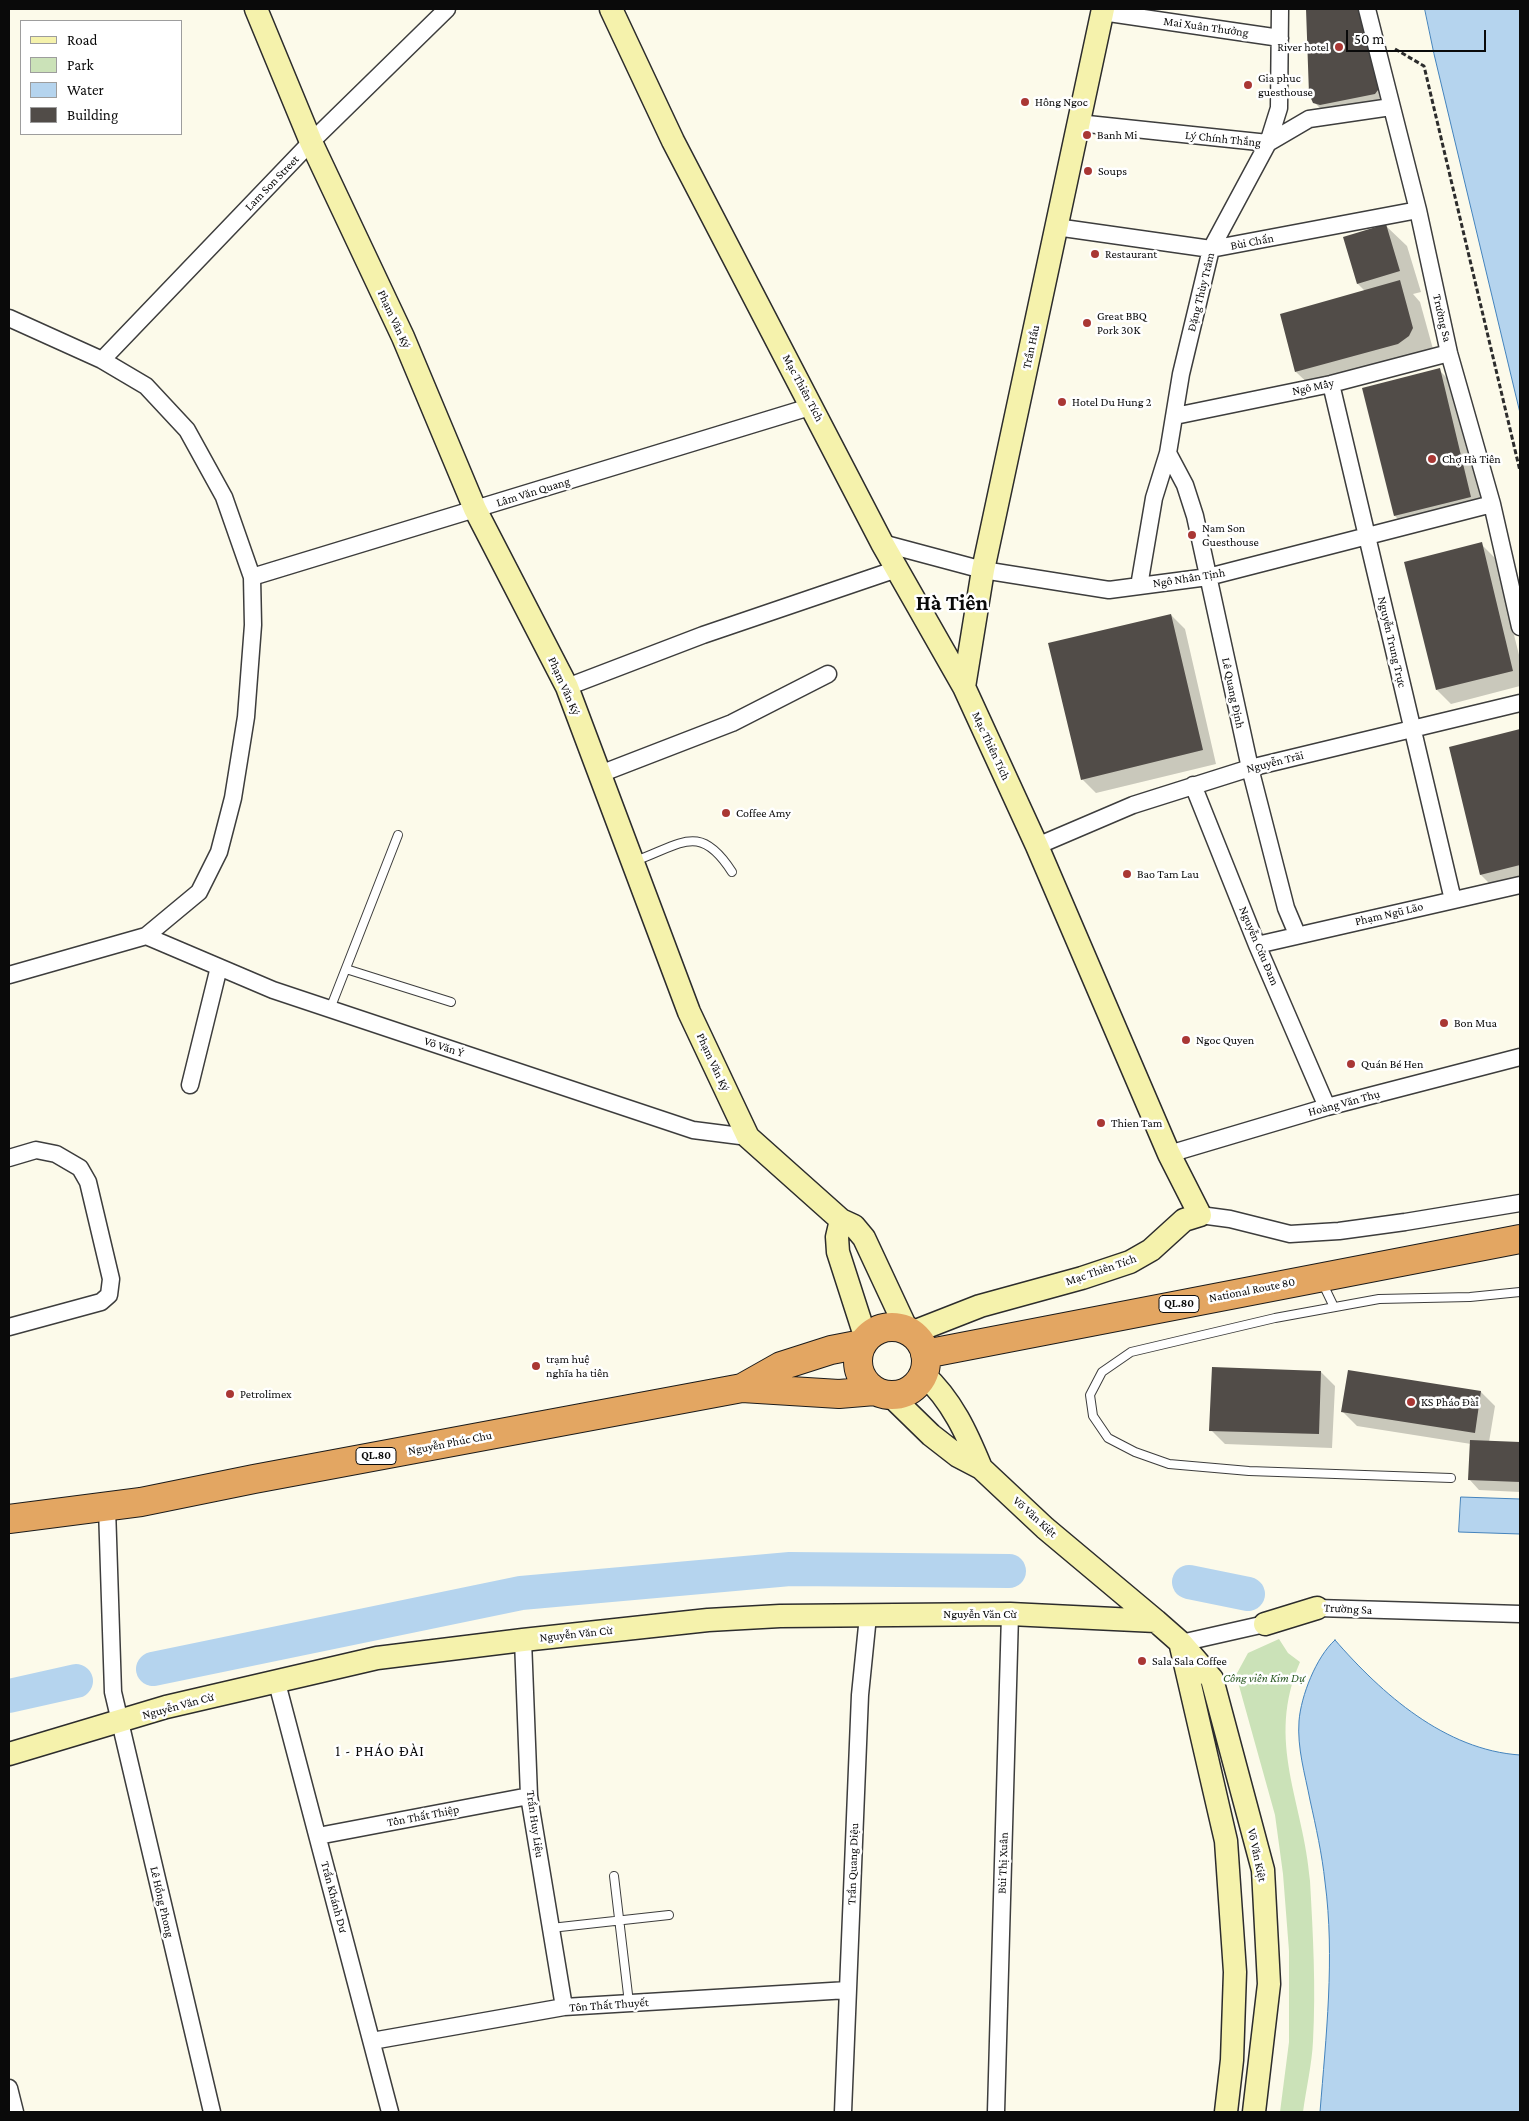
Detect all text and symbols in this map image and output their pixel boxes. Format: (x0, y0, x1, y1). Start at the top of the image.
street label: Mai Xuân Thưởng (1163, 14, 1249, 40)
legend (20, 20, 182, 135)
scale bar (1349, 20, 1489, 52)
text: 50 m (1354, 31, 1384, 47)
text: Road (67, 32, 97, 48)
place label: River hotel (1277, 40, 1329, 54)
marker: River hotel (1333, 41, 1345, 53)
text: Park (67, 57, 94, 73)
place label: Gia phuc guesthouse (1258, 71, 1313, 99)
marker: Gia phuc guesthouse (1242, 79, 1254, 91)
text: Water (67, 82, 104, 98)
place label: Hông Ngoc (1035, 95, 1088, 109)
marker: Hông Ngoc (1019, 96, 1031, 108)
text: Building (67, 107, 118, 123)
place label: Banh Mi (1097, 128, 1137, 142)
street label: Lý Chính Thắng (1184, 128, 1262, 150)
marker: Banh Mi (1081, 129, 1093, 141)
street label: Lam Son Street (242, 152, 302, 214)
place label: Soups (1098, 164, 1127, 178)
marker: Soups (1082, 165, 1094, 177)
street label: Bùi Chấn (1229, 231, 1275, 253)
place label: Restaurant (1105, 247, 1157, 261)
marker: Restaurant (1089, 248, 1101, 260)
street label: Đặng Thùy Trâm (1184, 251, 1218, 333)
street label: Phạm Văn Ký (374, 288, 414, 350)
street label: Trường Sa (1429, 293, 1455, 343)
place label: Great BBQ Pork 30K (1097, 309, 1147, 337)
marker: Great BBQ Pork 30K (1081, 317, 1093, 329)
street label: Trần Hầu (1019, 324, 1043, 370)
street label: Mạc Thiên Tích (779, 352, 827, 424)
street label: Ngô Mây (1291, 376, 1335, 398)
place label: Hotel Du Hung 2 (1072, 395, 1151, 409)
marker: Hotel Du Hung 2 (1056, 396, 1068, 408)
place label: Chợ Hà Tiên (1442, 452, 1501, 466)
marker: Chợ Hà Tiên (1426, 453, 1438, 465)
street label: Lâm Văn Quang (494, 474, 572, 510)
place label: Nam Son Guesthouse (1202, 521, 1259, 549)
marker: Nam Son Guesthouse (1186, 529, 1198, 541)
street label: Ngô Nhân Tịnh (1152, 565, 1226, 591)
district label: Hà Tiên (916, 590, 988, 616)
street label: Nguyễn Trung Trực (1375, 595, 1409, 689)
street label: Phạm Văn Ký (545, 655, 583, 717)
street label: Lê Quang Định (1218, 656, 1248, 730)
street label: Mạc Thiên Tích (969, 709, 1013, 783)
street label: Nguyễn Trãi (1245, 748, 1305, 776)
place label: Coffee Amy (736, 806, 791, 820)
marker: Coffee Amy (720, 807, 732, 819)
place label: Bao Tam Lau (1137, 867, 1199, 881)
marker: Bao Tam Lau (1121, 868, 1133, 880)
street label: Phạm Ngũ Lão (1353, 899, 1425, 929)
street label: Nguyễn Cửu Đam (1236, 904, 1282, 988)
place label: Bon Mua (1454, 1016, 1497, 1030)
marker: Bon Mua (1438, 1017, 1450, 1029)
street label: Phạm Văn Ký (693, 1031, 733, 1093)
place label: Ngoc Quyen (1196, 1033, 1254, 1047)
street label: Võ Văn Ý (422, 1034, 466, 1060)
marker: Ngoc Quyen (1180, 1034, 1192, 1046)
place label: Quán Bé Hen (1361, 1057, 1423, 1071)
marker: Quán Bé Hen (1345, 1058, 1357, 1070)
street label: Hoàng Văn Thụ (1307, 1086, 1381, 1120)
place label: Thien Tam (1111, 1116, 1162, 1130)
marker: Thien Tam (1095, 1117, 1107, 1129)
street label: Mạc Thiên Tích (1064, 1251, 1138, 1289)
street label: National Route 80 (1208, 1275, 1296, 1305)
road number: QL.80 (1159, 1296, 1199, 1312)
place label: trạm huệ nghĩa ha tiên (546, 1352, 609, 1380)
marker: trạm huệ nghĩa ha tiên (530, 1360, 542, 1372)
place label: Petrolimex (240, 1387, 292, 1401)
marker: Petrolimex (224, 1388, 236, 1400)
place label: KS Pháo Đài (1421, 1395, 1479, 1409)
marker: KS Pháo Đài (1405, 1396, 1417, 1408)
street label: Nguyễn Phúc Chu (407, 1428, 493, 1458)
road number: QL.80 (356, 1448, 396, 1464)
street label: Võ Văn Kiệt (1010, 1493, 1060, 1541)
street label: Trường Sa (1323, 1601, 1373, 1617)
street label: Nguyễn Văn Cừ (943, 1607, 1017, 1621)
street label: Nguyễn Văn Cừ (539, 1623, 613, 1645)
place label: Sala Sala Coffee (1152, 1654, 1227, 1668)
marker: Sala Sala Coffee (1136, 1655, 1148, 1667)
park label: Công viên Kim Dự (1223, 1671, 1305, 1685)
street label: Nguyễn Văn Cừ (141, 1690, 215, 1722)
district label: 1 - PHÁO ĐÀI (334, 1742, 426, 1760)
street label: Trần Huy Liệu (523, 1790, 547, 1858)
street label: Tôn Thất Thiệp (386, 1802, 460, 1830)
street label: Trần Quang Diệu (844, 1823, 862, 1905)
street label: Võ Văn Kiệt (1244, 1827, 1270, 1883)
street label: Bùi Thị Xuân (995, 1832, 1011, 1894)
street label: Trần Khánh Dư (318, 1860, 350, 1934)
street label: Lê Hồng Phong (147, 1865, 177, 1939)
street label: Tôn Thất Thuyết (569, 1995, 649, 2015)

